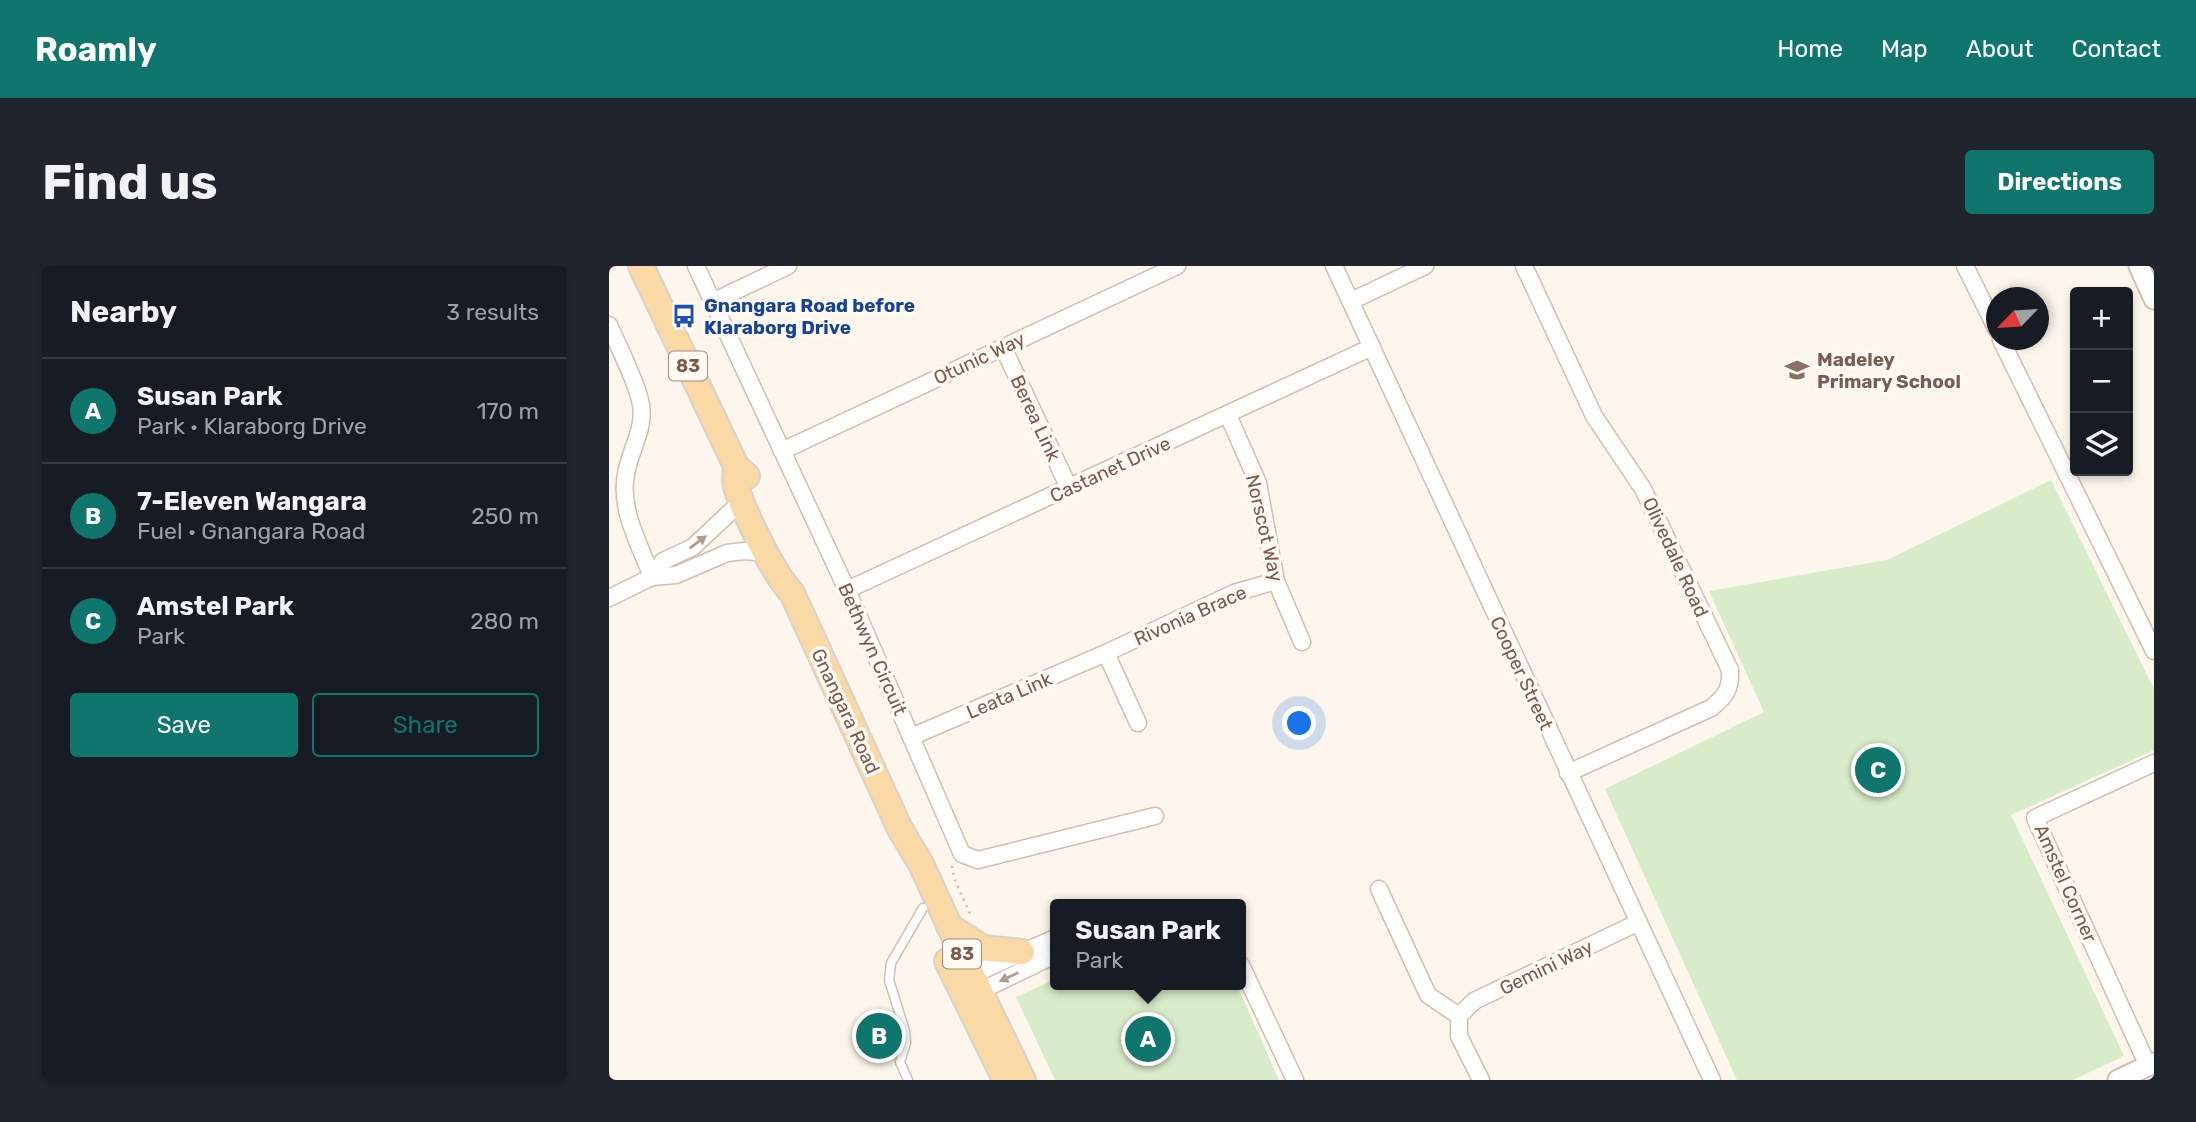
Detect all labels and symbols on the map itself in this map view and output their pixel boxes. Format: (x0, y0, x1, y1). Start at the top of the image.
north arrow (1986, 287, 2049, 350)
place label: Gnangara Road before Klaraborg Drive (704, 294, 915, 339)
bus stop icon: Gnangara Road before Klaraborg Drive (670, 302, 698, 330)
street label: Otunic Way (930, 327, 1029, 390)
place label: Madeley Primary School (1817, 348, 1961, 393)
road number: 83 (669, 352, 707, 380)
school or university icon: Madeley Primary School (1783, 356, 1811, 384)
street label: Berea Link (1006, 371, 1066, 465)
street label: Castanet Drive (1046, 431, 1174, 507)
street label: Norscot Way (1241, 472, 1288, 584)
street label: Olivedale Road (1638, 494, 1713, 621)
one-way arrow (689, 536, 707, 550)
street label: Bethwyn Circuit (833, 580, 912, 719)
street label: Rivonia Brace (1130, 580, 1250, 651)
street label: Cooper Street (1485, 613, 1558, 734)
street label: Gnangara Road (806, 645, 885, 777)
street label: Leata Link (963, 667, 1056, 724)
your location (1282, 706, 1316, 740)
pin: C (1855, 744, 1901, 796)
street label: Amstel Corner (2029, 821, 2102, 947)
street label: Gemini Way (1496, 935, 1597, 1000)
road number: 83 (943, 940, 981, 968)
one-way arrow (999, 971, 1019, 982)
pin: B (856, 1010, 902, 1062)
pin: A (1125, 1013, 1171, 1065)

